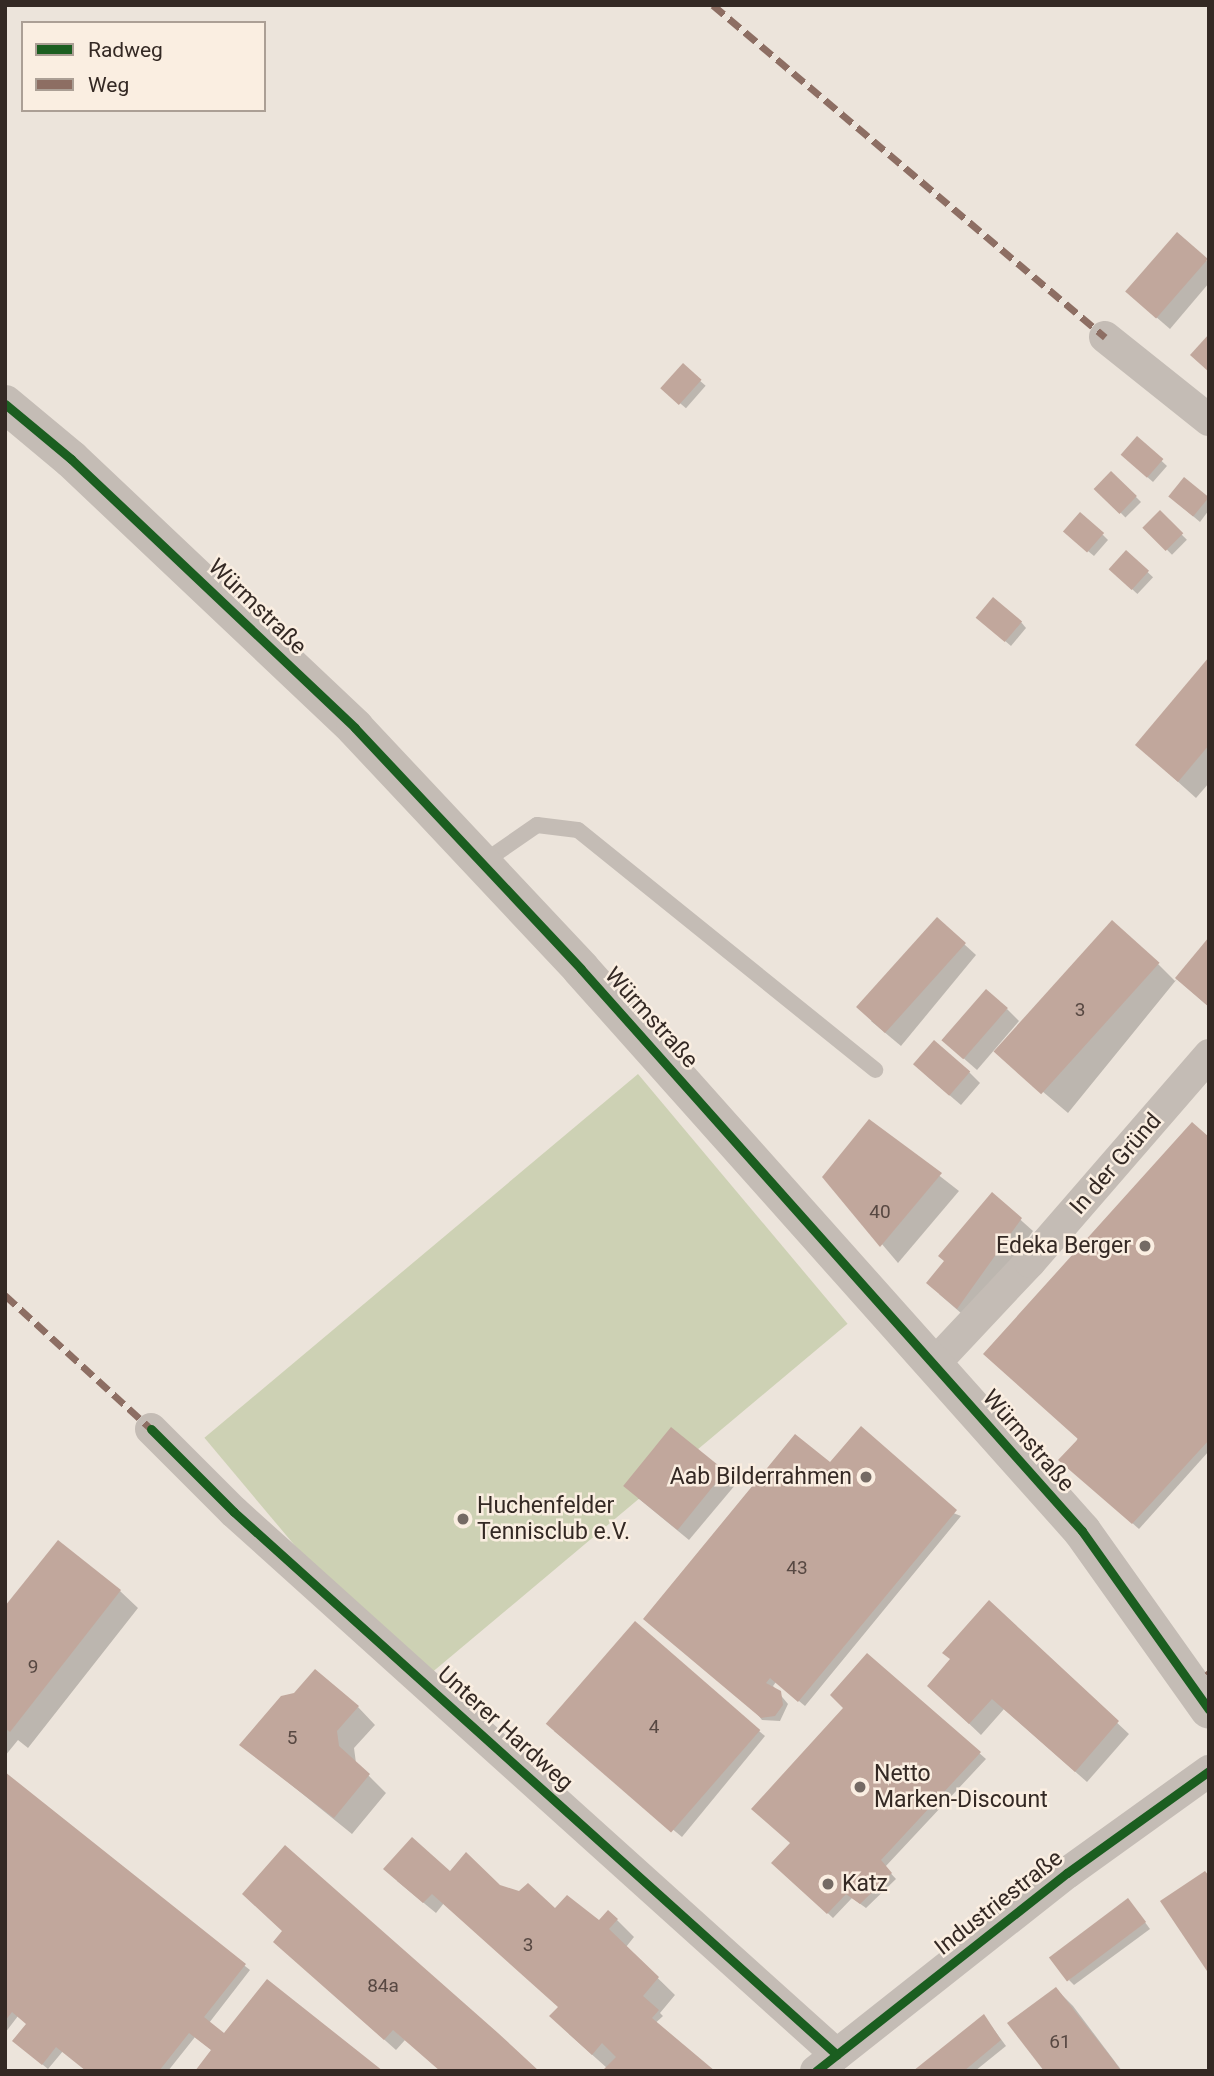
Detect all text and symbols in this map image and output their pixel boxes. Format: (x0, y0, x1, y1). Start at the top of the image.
legend (21, 21, 266, 112)
text: Radweg (88, 38, 163, 62)
text: Weg (88, 73, 129, 97)
street label: Würmstraße (202, 553, 312, 661)
street label: Würmstraße (599, 962, 703, 1074)
house number: 3 (1075, 999, 1085, 1021)
street label: In der Gründ (1065, 1108, 1167, 1220)
house number: 40 (869, 1201, 891, 1223)
place label: Edeka Berger (996, 1232, 1131, 1260)
marker: Edeka Berger (1137, 1238, 1153, 1254)
street label: Würmstraße (976, 1384, 1080, 1498)
place label: Aab Bilderrahmen (670, 1463, 852, 1491)
marker: Aab Bilderrahmen (858, 1469, 874, 1485)
place label: Huchenfelder Tennisclub e.V. (477, 1492, 630, 1546)
marker: Huchenfelder Tennisclub e.V. (455, 1511, 471, 1527)
house number: 43 (786, 1557, 808, 1579)
house number: 9 (28, 1656, 38, 1678)
street label: Unterer Hardweg (432, 1661, 578, 1797)
house number: 4 (649, 1716, 659, 1738)
house number: 5 (287, 1727, 297, 1749)
place label: Netto Marken-Discount (874, 1760, 1048, 1814)
marker: Netto Marken-Discount (852, 1779, 868, 1795)
street label: Industriestraße (930, 1845, 1068, 1961)
place label: Katz (842, 1870, 888, 1898)
marker: Katz (820, 1876, 836, 1892)
house number: 3 (523, 1934, 533, 1956)
house number: 84a (367, 1975, 399, 1997)
house number: 61 (1049, 2031, 1071, 2053)

